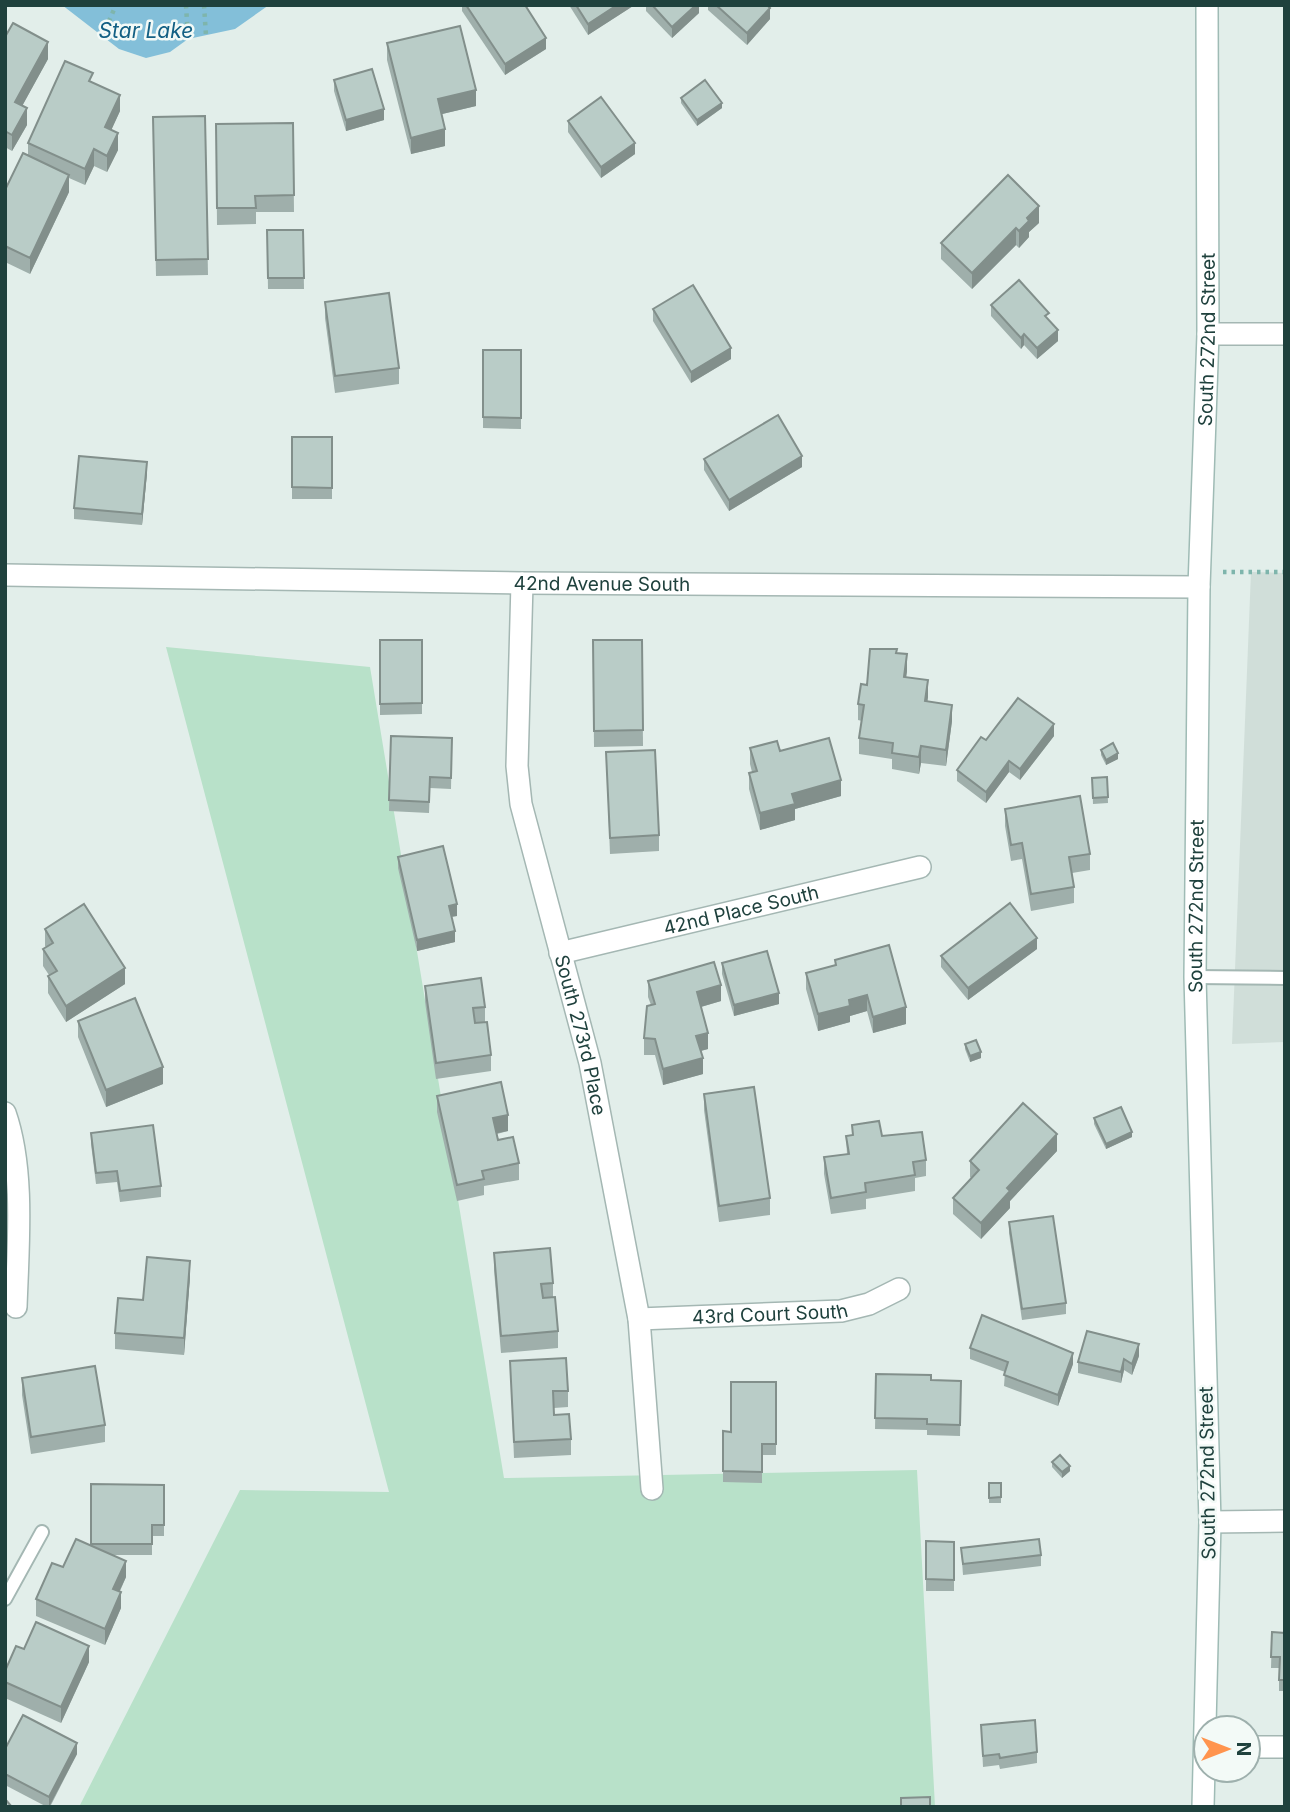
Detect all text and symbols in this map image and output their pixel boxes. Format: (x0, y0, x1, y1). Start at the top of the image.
water label: Star Lake (99, 18, 193, 43)
street label: South 272nd Street (1194, 253, 1220, 427)
street label: 42nd Avenue South (513, 572, 690, 596)
street label: South 272nd Street (1184, 819, 1209, 993)
street label: 42nd Place South (661, 881, 821, 940)
street label: South 273rd Place (550, 952, 611, 1117)
street label: 43rd Court South (692, 1299, 850, 1329)
street label: South 272nd Street (1194, 1386, 1221, 1560)
north arrow (1192, 1714, 1262, 1784)
text: N (1232, 1742, 1255, 1756)

